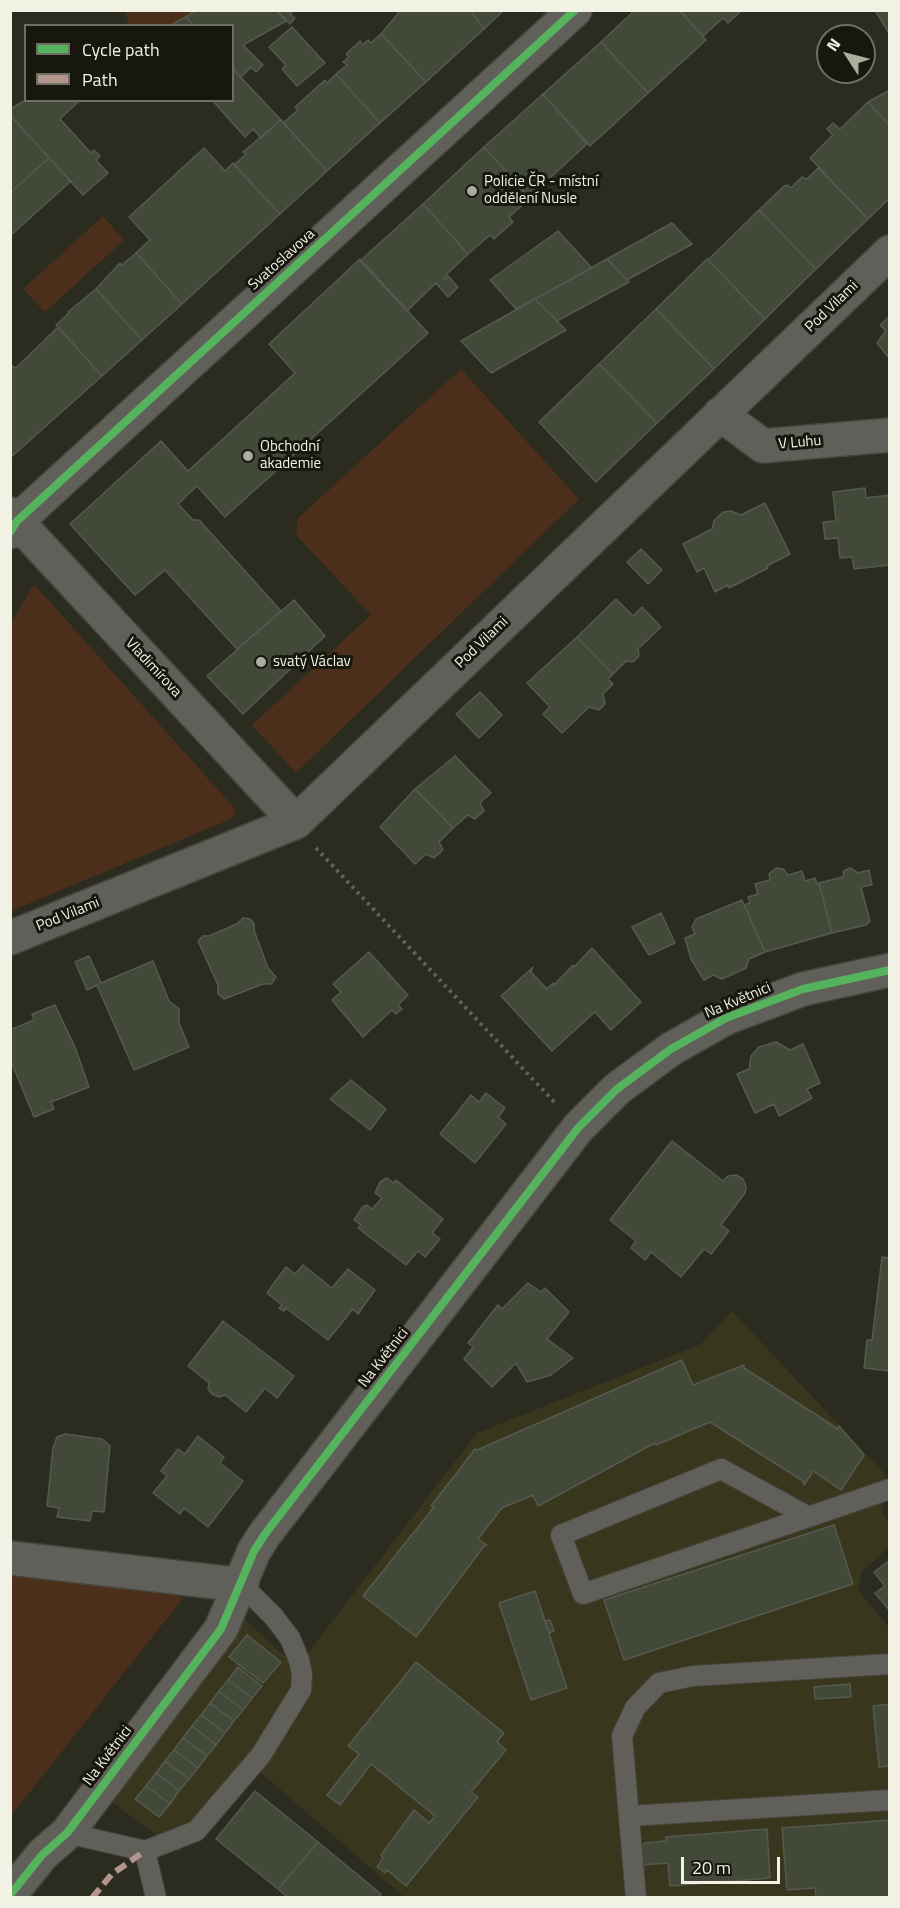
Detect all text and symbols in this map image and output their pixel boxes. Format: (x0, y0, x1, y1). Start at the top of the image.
legend (24, 24, 234, 102)
north arrow (816, 24, 876, 84)
text: N (820, 33, 846, 56)
text: Cycle path (82, 36, 160, 63)
text: Path (82, 66, 118, 93)
place label: Policie ČR - místní oddělení Nusle (484, 173, 598, 208)
marker: Policie ČR - místní oddělení Nusle (465, 184, 479, 198)
street label: Svatoslavova (245, 225, 319, 295)
street label: Pod Vilami (802, 277, 862, 337)
street label: V Luhu (778, 432, 822, 454)
place label: Obchodní akademie (260, 438, 321, 473)
marker: Obchodní akademie (241, 449, 255, 463)
street label: Pod Vilami (452, 613, 512, 673)
street label: Vladimírova (121, 635, 185, 701)
place label: svatý Václav (273, 653, 351, 671)
marker: svatý Václav (254, 655, 268, 669)
street label: Pod Vilami (34, 894, 102, 936)
street label: Na Květnici (702, 979, 774, 1023)
street label: Na Květnici (355, 1325, 413, 1391)
street label: Na Květnici (80, 1723, 136, 1789)
scale bar (684, 1845, 783, 1883)
text: 20 m (692, 1854, 731, 1881)

